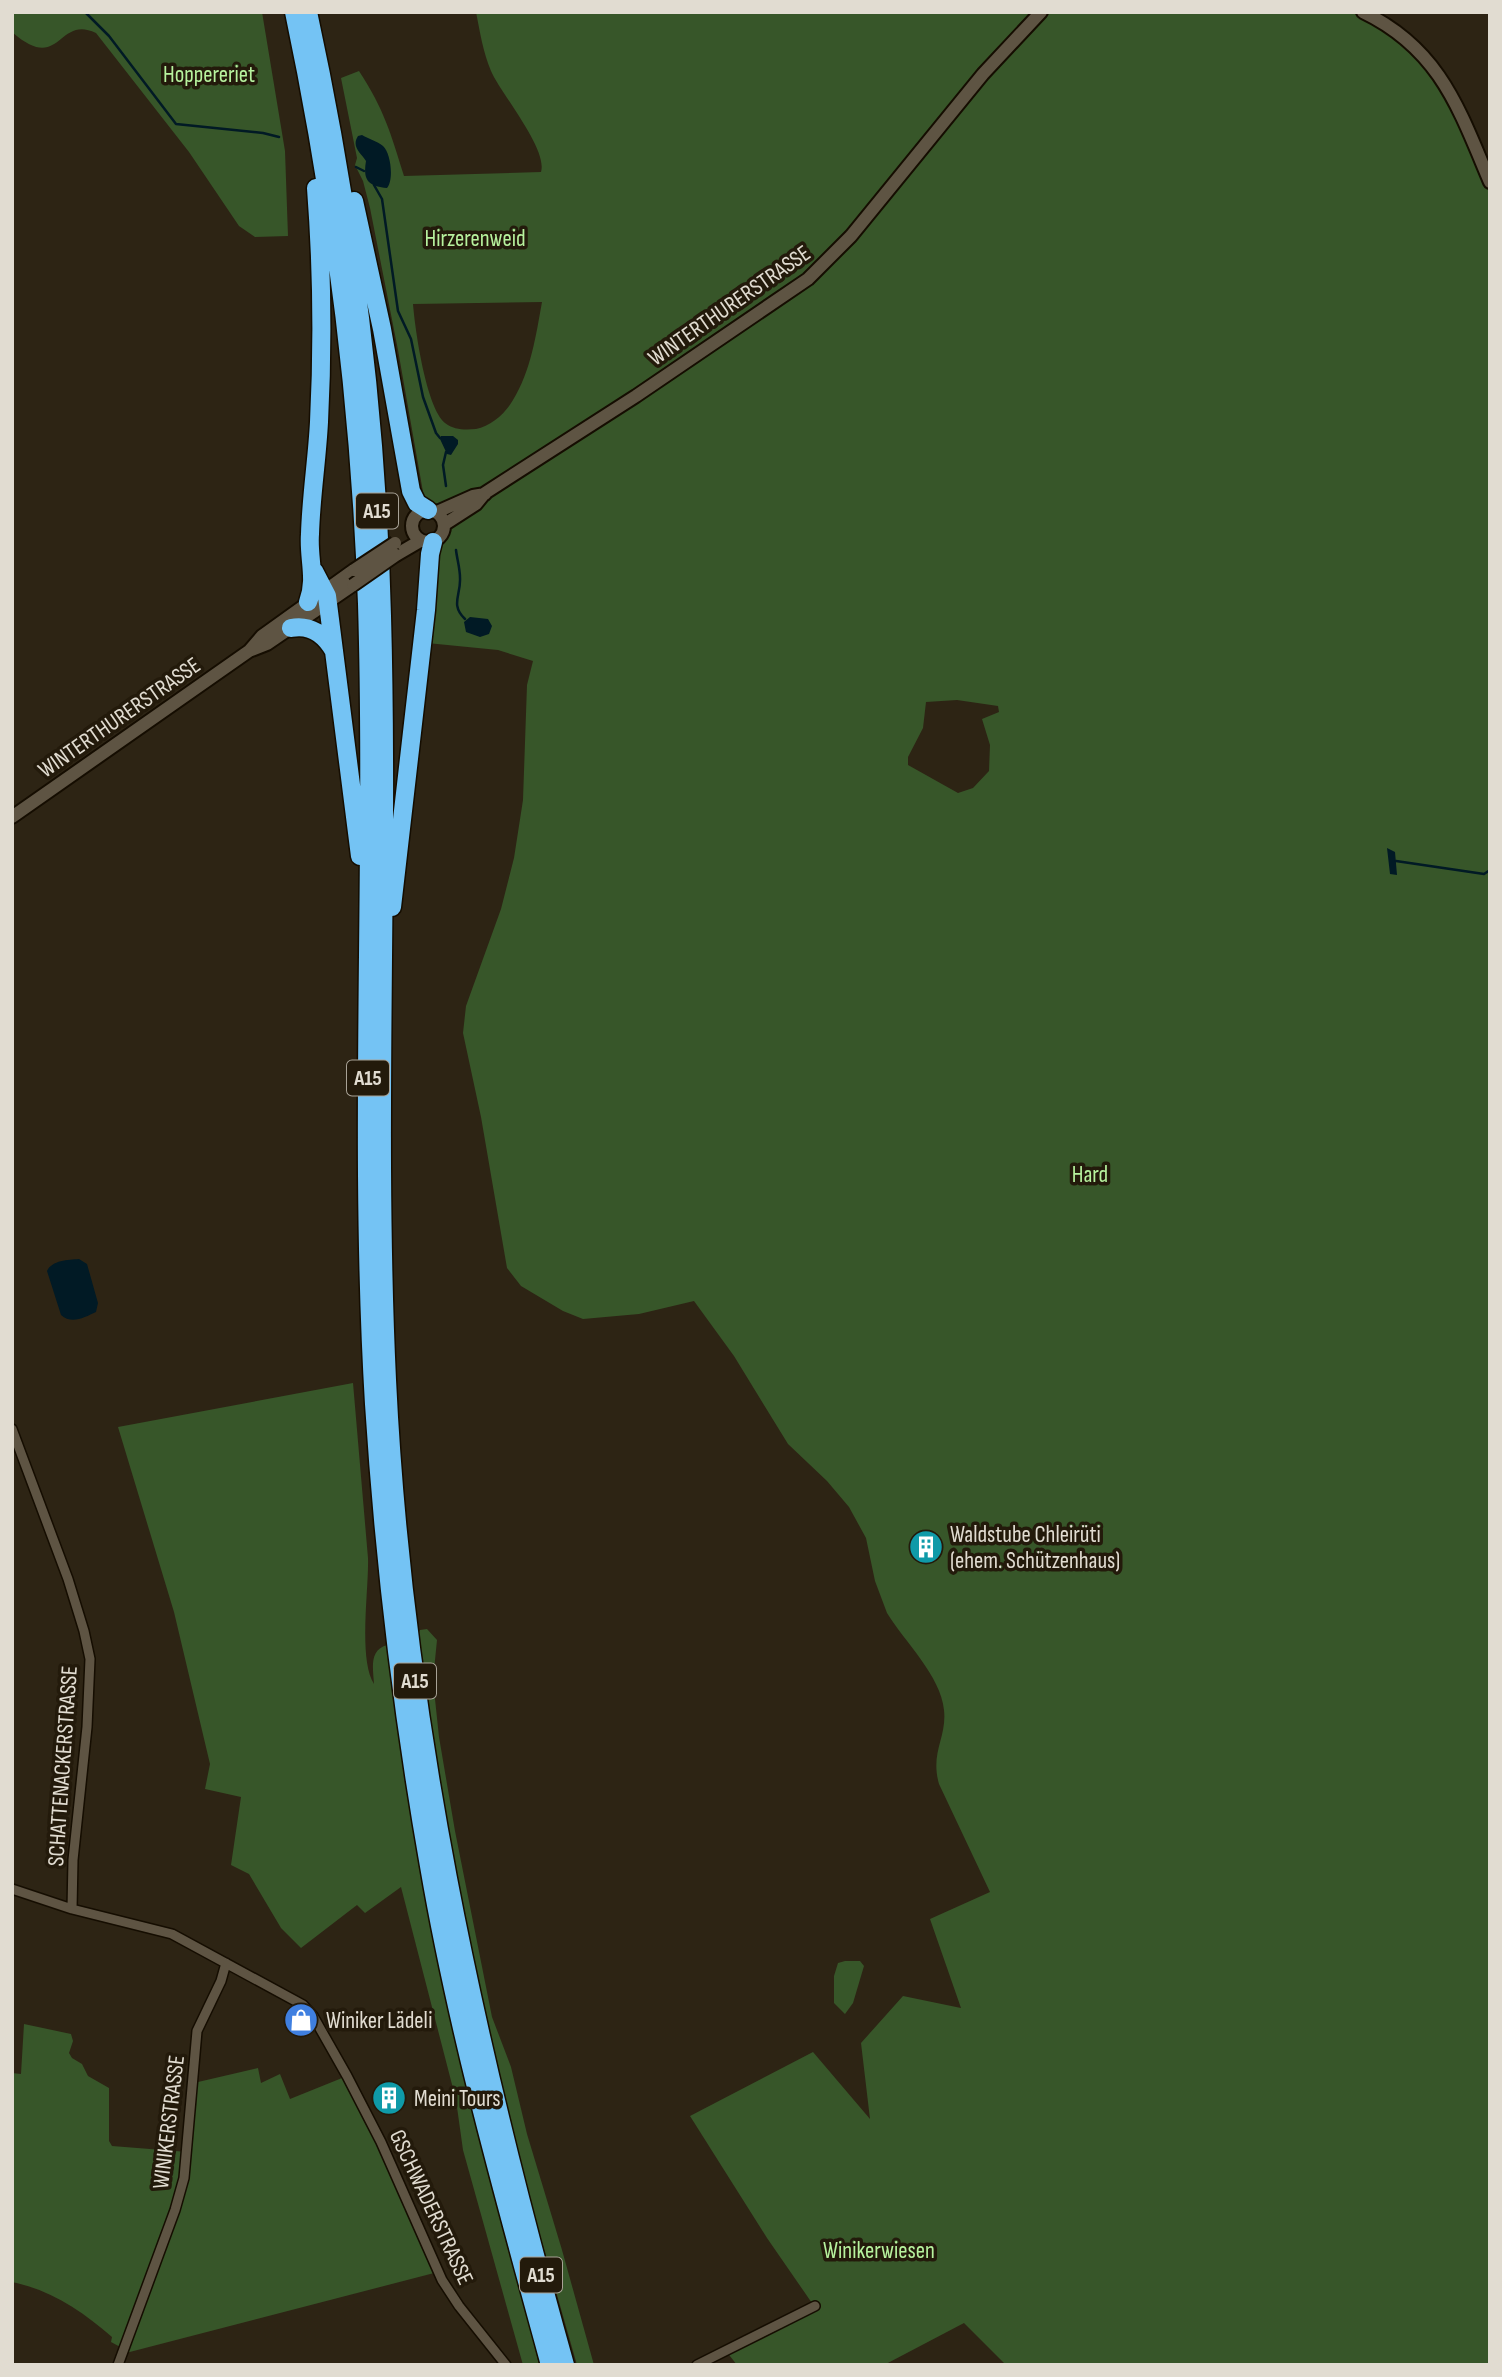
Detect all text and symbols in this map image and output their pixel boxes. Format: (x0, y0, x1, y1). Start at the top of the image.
park label: Hoppereriet (163, 61, 255, 89)
park label: Hirzerenweid (424, 225, 526, 253)
street label: WINTERTHURERSTRASSE (643, 239, 816, 372)
road number: A15 (356, 494, 398, 528)
street label: WINTERTHURERSTRASSE (33, 651, 206, 784)
road number: A15 (347, 1060, 389, 1096)
park label: Hard (1072, 1161, 1108, 1189)
place label: Waldstube Chleirüti (ehem. Schützenhaus) (950, 1521, 1120, 1575)
building icon: Waldstube Chleirüti (ehem. Schützenhaus) (907, 1528, 945, 1566)
road number: A15 (394, 1664, 436, 1698)
street label: SCHATTENACKERSTRASSE (42, 1665, 84, 1867)
shop icon: Winiker Lädeli (282, 2001, 320, 2039)
place label: Winiker Lädeli (326, 2007, 433, 2035)
street label: WINIKERSTRASSE (147, 2054, 191, 2191)
building icon: Meini Tours (370, 2079, 408, 2117)
place label: Meini Tours (414, 2085, 500, 2113)
street label: GSCHWADERSTRASSE (383, 2125, 479, 2289)
park label: Winikerwiesen (823, 2237, 935, 2265)
road number: A15 (520, 2258, 562, 2292)

